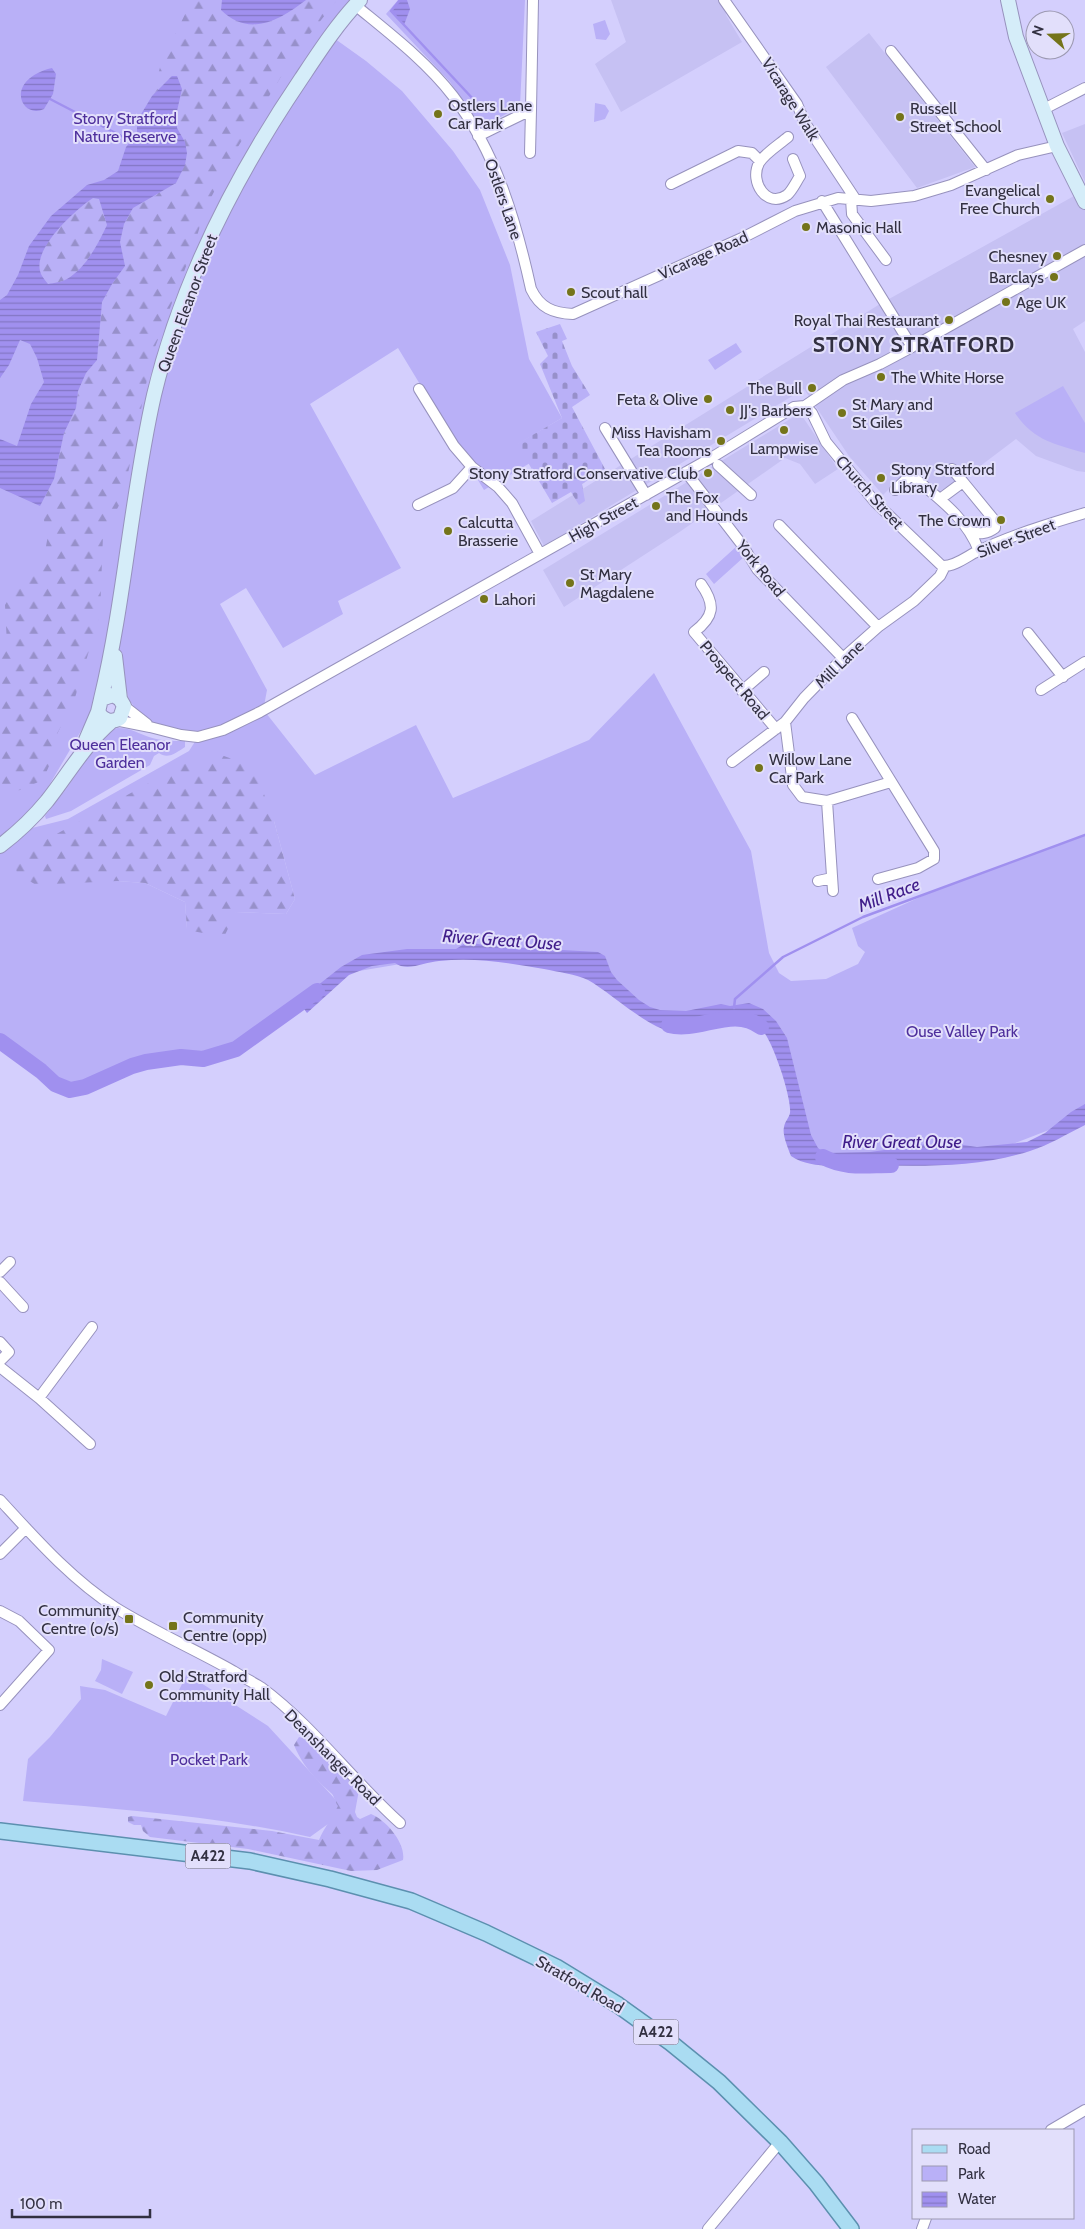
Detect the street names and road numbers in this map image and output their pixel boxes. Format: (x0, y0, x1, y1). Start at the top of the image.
street label: Vicarage Walk (758, 54, 824, 145)
street label: Ostlers Lane (481, 156, 526, 242)
street label: Vicarage Road (656, 227, 751, 284)
street label: Queen Eleanor Street (154, 231, 221, 375)
street label: Church Street (832, 452, 908, 533)
street label: High Street (565, 492, 642, 546)
street label: Silver Street (974, 515, 1058, 562)
street label: York Road (732, 536, 789, 600)
street label: Prospect Road (696, 637, 773, 724)
street label: Mill Lane (811, 637, 868, 692)
street label: Deanshanger Road (281, 1705, 385, 1809)
road number: A422 (186, 1844, 230, 1868)
street label: Stratford Road (532, 1952, 627, 2017)
road number: A422 (634, 2020, 678, 2044)

